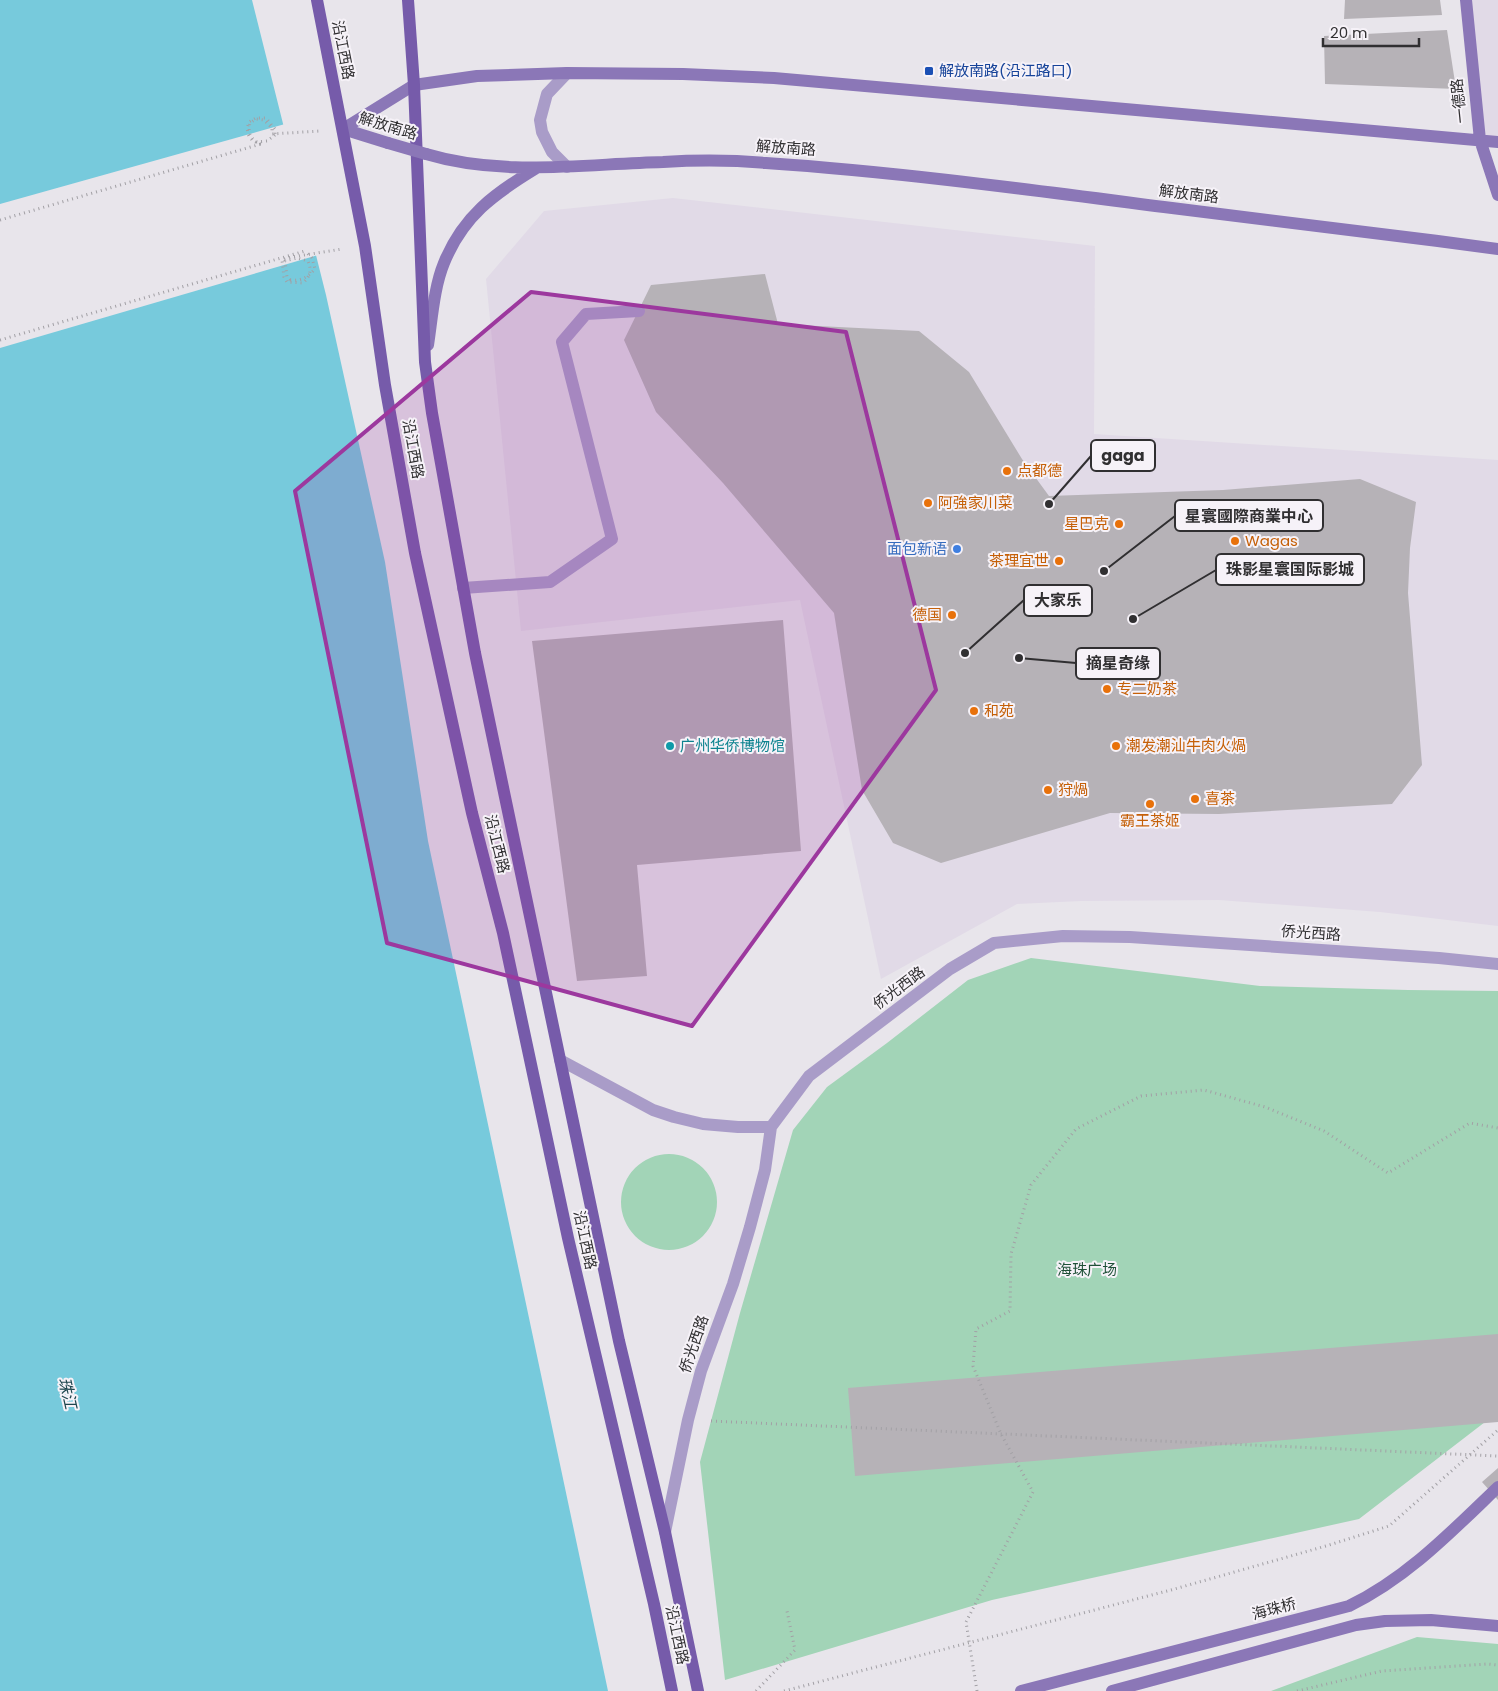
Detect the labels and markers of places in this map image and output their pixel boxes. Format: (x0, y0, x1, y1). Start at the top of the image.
place label: 解放南路(沿江路口) (939, 60, 1073, 81)
marker: 解放南路(沿江路口) (923, 65, 935, 77)
callout: gaga (1091, 440, 1155, 471)
place label: 点都德 (1017, 460, 1062, 481)
marker: 点都德 (1001, 465, 1013, 477)
place label: 阿強家川菜 (938, 492, 1013, 513)
marker: 阿強家川菜 (922, 497, 934, 509)
callout: 星寰國際商業中心 (1175, 500, 1323, 531)
place label: 星巴克 (1064, 513, 1109, 534)
marker: 星巴克 (1113, 518, 1125, 530)
place label: Wagas (1245, 530, 1298, 551)
marker: Wagas (1229, 535, 1241, 547)
place label: 面包新语 (887, 538, 947, 559)
marker: 面包新语 (951, 543, 963, 555)
place label: 茶理宜世 (989, 550, 1049, 571)
callout: 珠影星寰国际影城 (1216, 554, 1364, 585)
marker: 茶理宜世 (1053, 555, 1065, 567)
callout: 大家乐 (1024, 585, 1092, 616)
place label: 德国 (912, 604, 942, 625)
marker: 德国 (946, 609, 958, 621)
callout: 摘星奇缘 (1076, 648, 1160, 679)
place label: 专二奶茶 (1117, 678, 1177, 699)
marker: 专二奶茶 (1101, 683, 1113, 695)
place label: 和苑 (984, 700, 1014, 721)
marker: 和苑 (968, 705, 980, 717)
place label: 广州华侨博物馆 (680, 735, 785, 756)
place label: 潮发潮汕牛肉火煱 (1126, 735, 1246, 756)
marker: 广州华侨博物馆 (664, 740, 676, 752)
marker: 潮发潮汕牛肉火煱 (1110, 740, 1122, 752)
place label: 狩煱 (1058, 779, 1088, 800)
marker: 狩煱 (1042, 784, 1054, 796)
place label: 喜茶 (1205, 788, 1235, 809)
marker: 喜茶 (1189, 793, 1201, 805)
marker: 霸王茶姬 (1144, 798, 1156, 810)
place label: 霸王茶姬 (1120, 810, 1180, 831)

